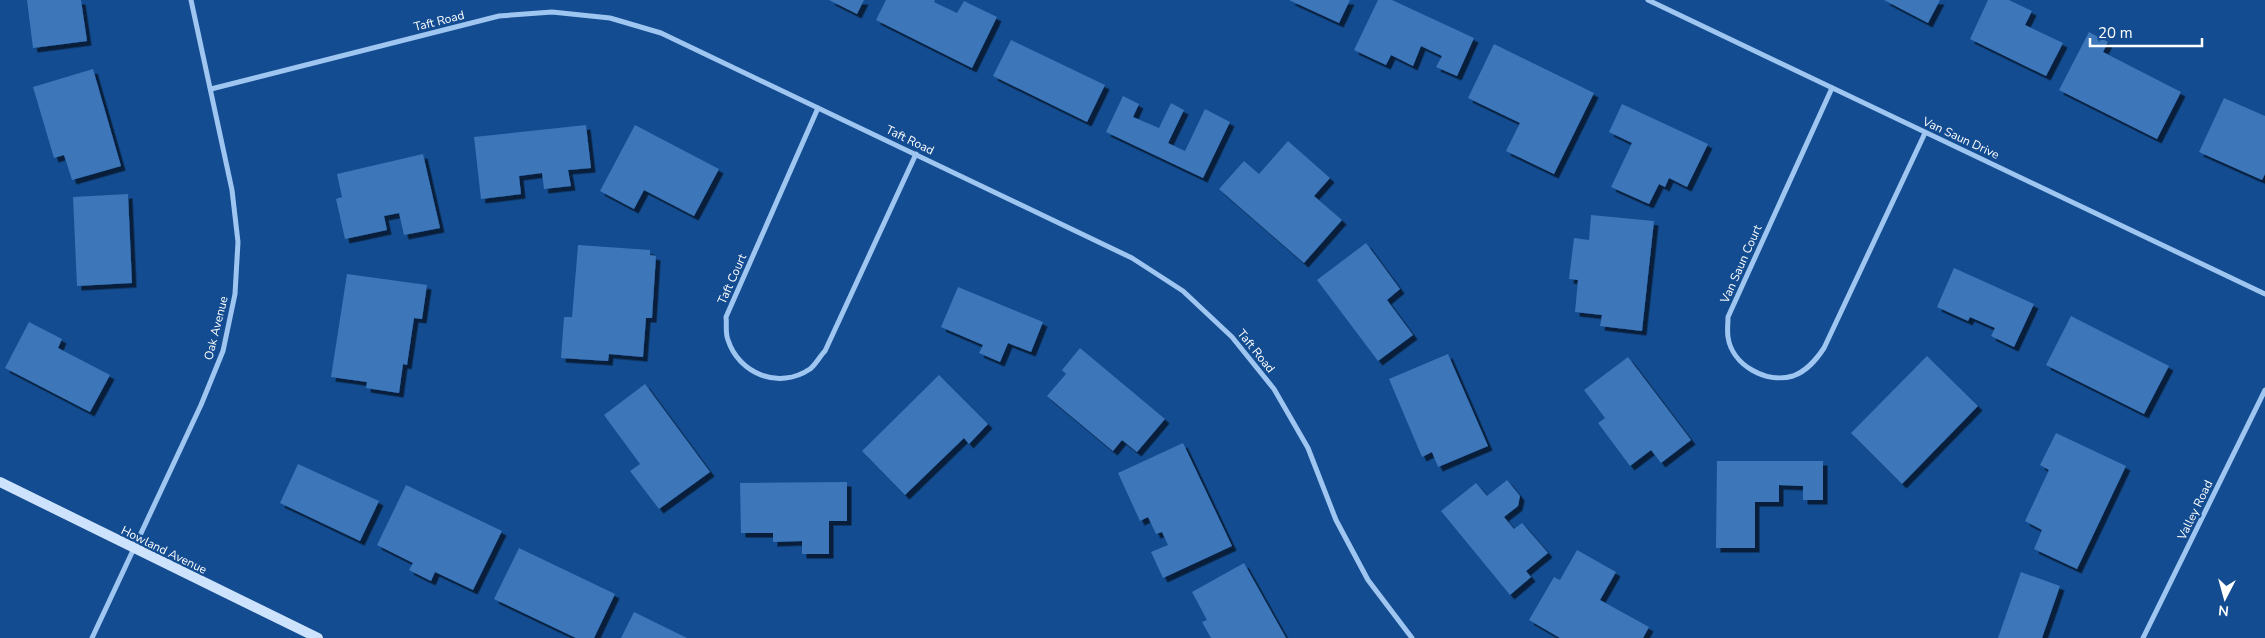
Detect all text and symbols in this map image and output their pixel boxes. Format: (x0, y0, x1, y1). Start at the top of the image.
street label: Taft Road (412, 7, 466, 35)
scale bar (2090, 15, 2202, 47)
text: 20 m (2098, 23, 2133, 43)
street label: Van Saun Drive (1919, 113, 2002, 163)
street label: Taft Road (883, 122, 937, 158)
street label: Van Saun Court (1716, 222, 1766, 307)
street label: Taft Court (714, 251, 751, 307)
street label: Oak Avenue (200, 294, 232, 362)
street label: Taft Road (1234, 326, 1278, 376)
street label: Valley Road (2173, 478, 2216, 543)
street label: Howland Avenue (118, 522, 210, 578)
north arrow (2200, 573, 2250, 623)
text: N (2217, 600, 2230, 620)

